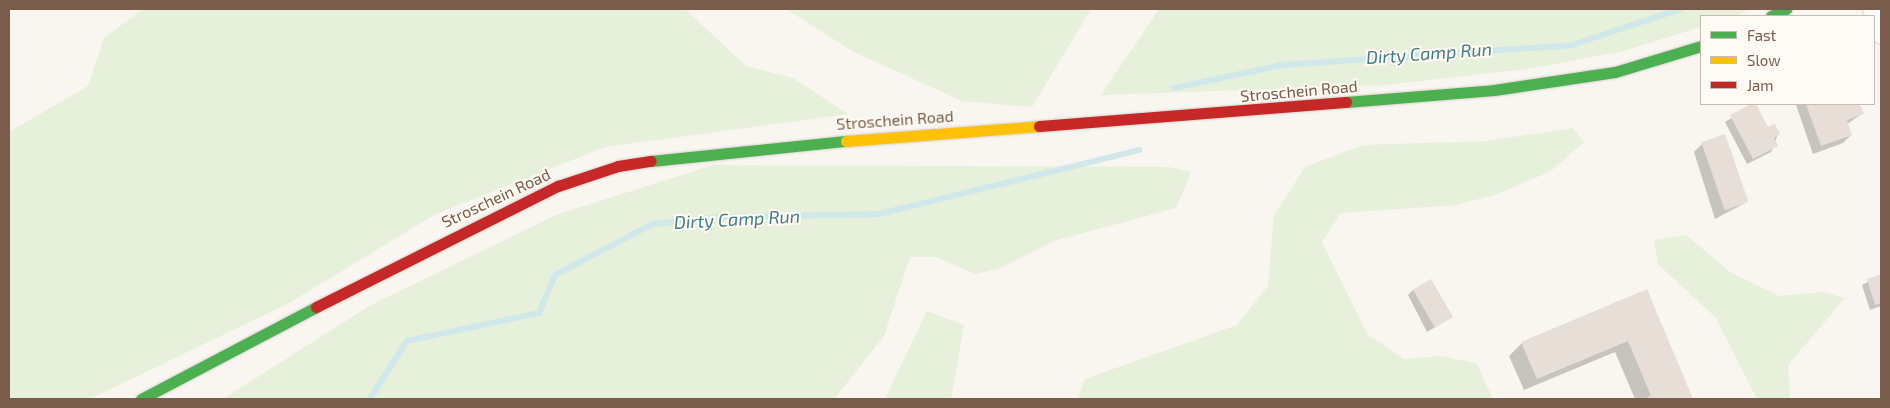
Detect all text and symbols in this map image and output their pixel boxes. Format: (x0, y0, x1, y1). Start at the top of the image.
legend (1700, 15, 1875, 105)
text: Fast (1747, 26, 1776, 44)
water label: Dirty Camp Run (1365, 38, 1493, 68)
text: Slow (1747, 51, 1781, 69)
street label: Stroschein Road (1239, 76, 1359, 106)
text: Jam (1747, 76, 1773, 94)
street label: Stroschein Road (836, 106, 954, 134)
street label: Stroschein Road (439, 164, 553, 232)
water label: Dirty Camp Run (673, 205, 801, 233)

